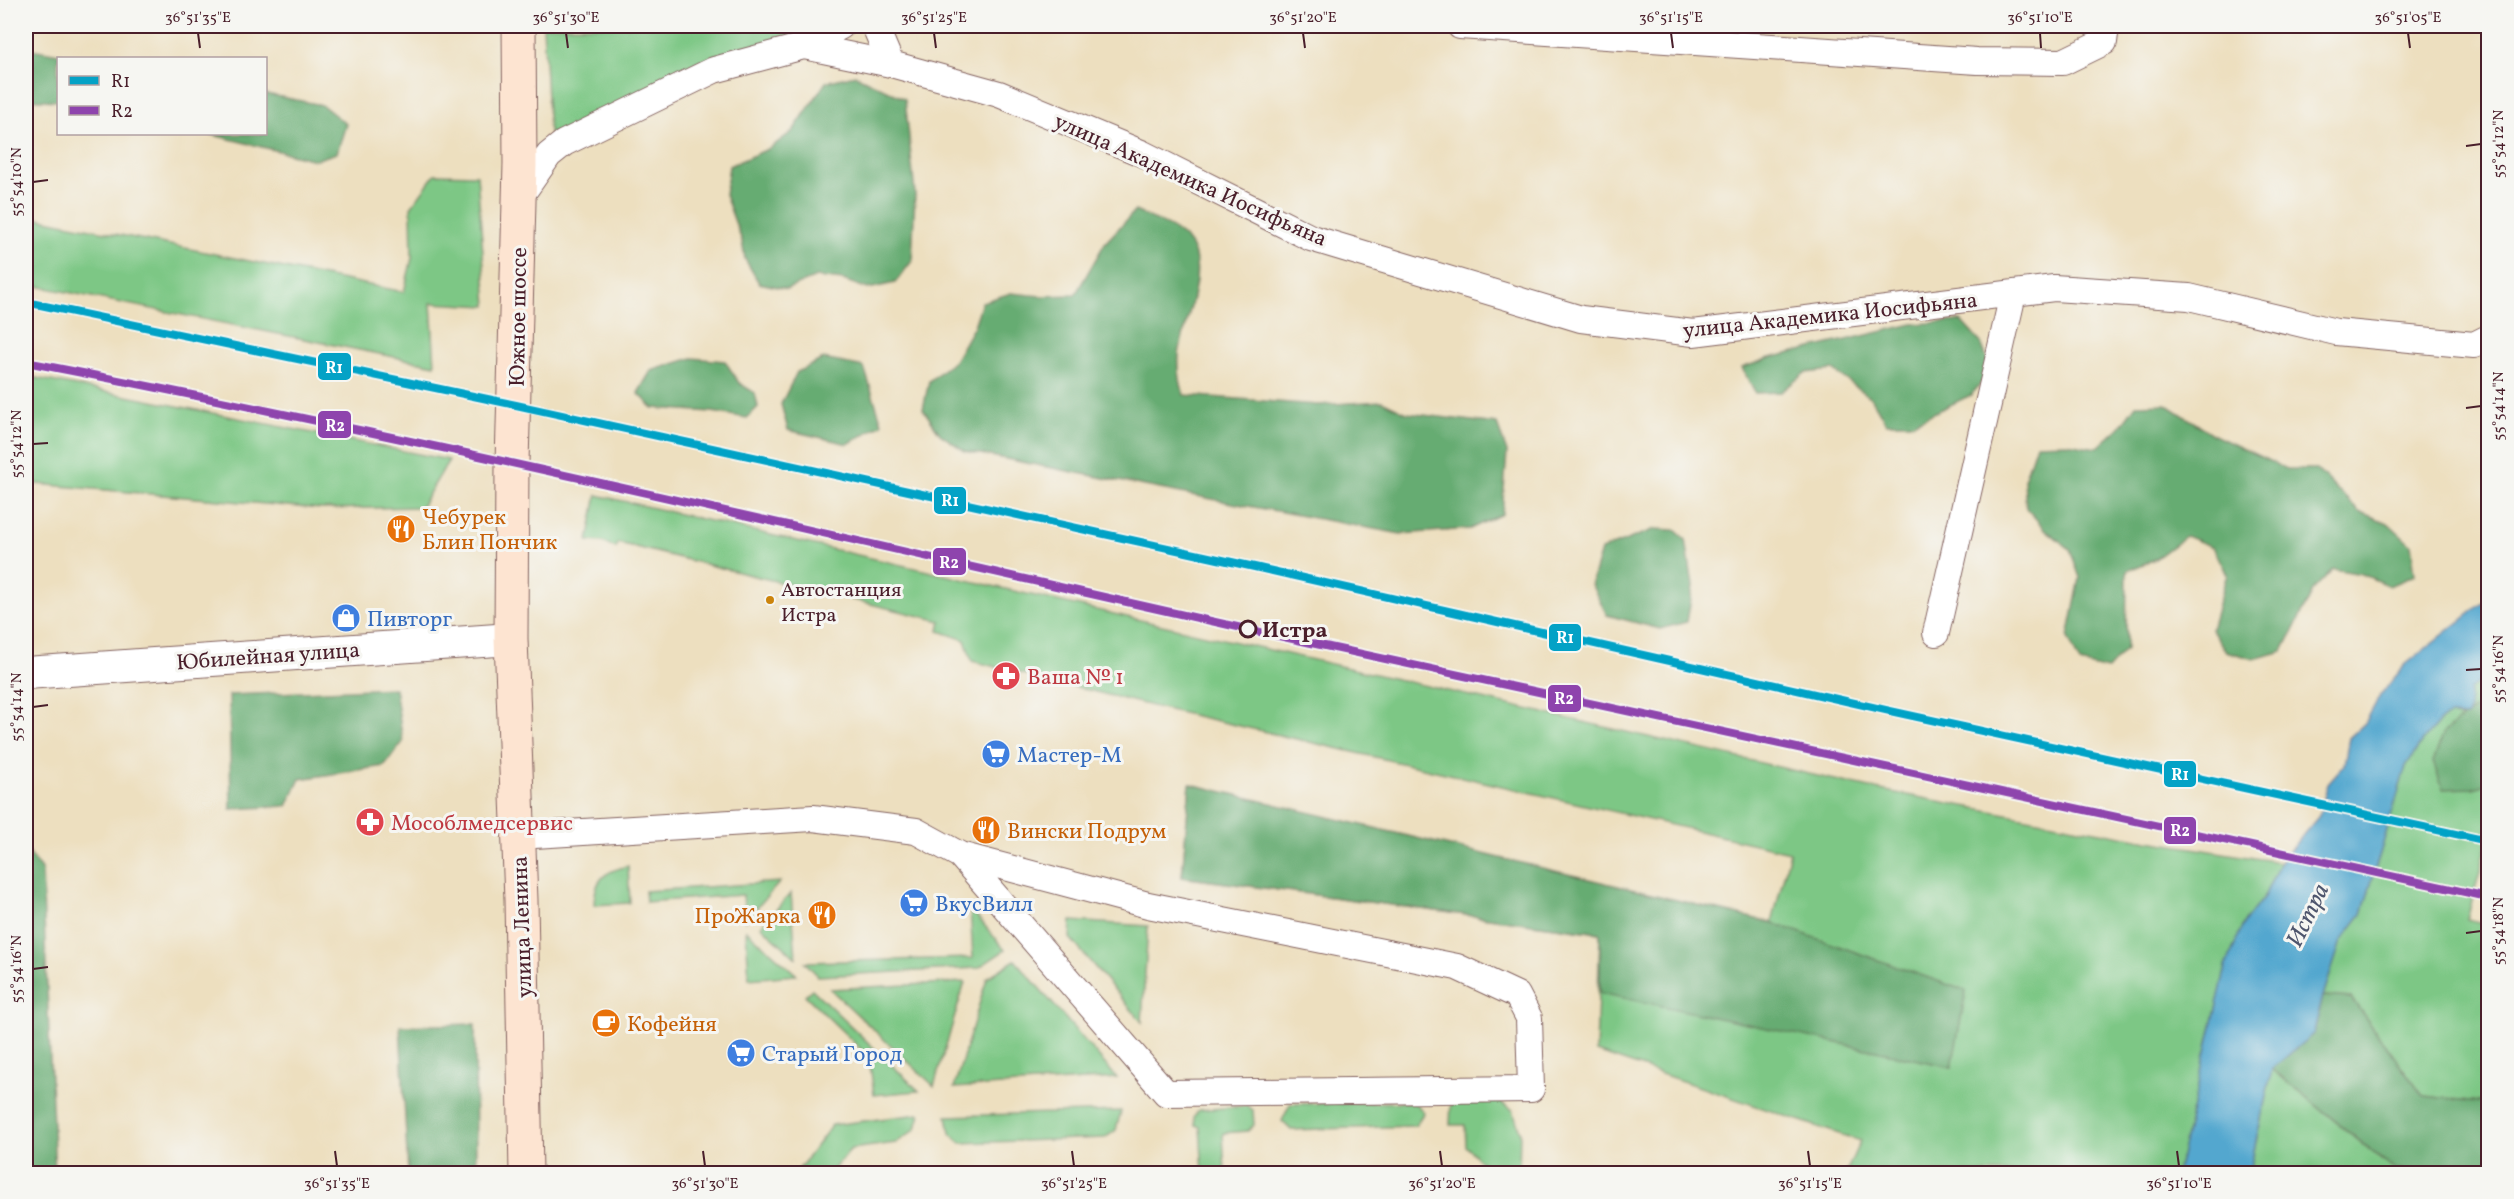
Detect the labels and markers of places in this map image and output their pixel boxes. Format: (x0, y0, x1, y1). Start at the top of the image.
place label: Чебурек Блин Пончик (422, 503, 557, 559)
restaurant icon: Чебурек Блин Пончик (385, 513, 417, 545)
place label: Автостанция Истра (781, 577, 901, 630)
marker: Автостанция Истра (764, 594, 776, 606)
shop icon: Пивторг (330, 602, 362, 634)
place label: Пивторг (367, 605, 452, 636)
place label: Истра (1262, 616, 1327, 647)
marker: Истра (1239, 620, 1257, 638)
pharmacy icon: Ваша № 1 (990, 660, 1022, 692)
place label: Ваша № 1 (1027, 663, 1124, 694)
supermarket icon: Мастер-М (980, 738, 1012, 770)
place label: Мастер-М (1017, 741, 1122, 772)
pharmacy icon: Мособлмедсервис (354, 806, 386, 838)
place label: Мособлмедсервис (391, 809, 573, 840)
restaurant icon: Вински Подрум (970, 814, 1002, 846)
place label: Вински Подрум (1007, 817, 1166, 848)
supermarket icon: ВкусВилл (898, 887, 930, 919)
place label: ВкусВилл (935, 890, 1033, 921)
restaurant icon: ПроЖарка (806, 899, 838, 931)
place label: ПроЖарка (694, 902, 801, 933)
cafe icon: Кофейня (590, 1007, 622, 1039)
place label: Кофейня (627, 1010, 717, 1041)
supermarket icon: Старый Город (725, 1037, 757, 1069)
place label: Старый Город (762, 1040, 903, 1071)

